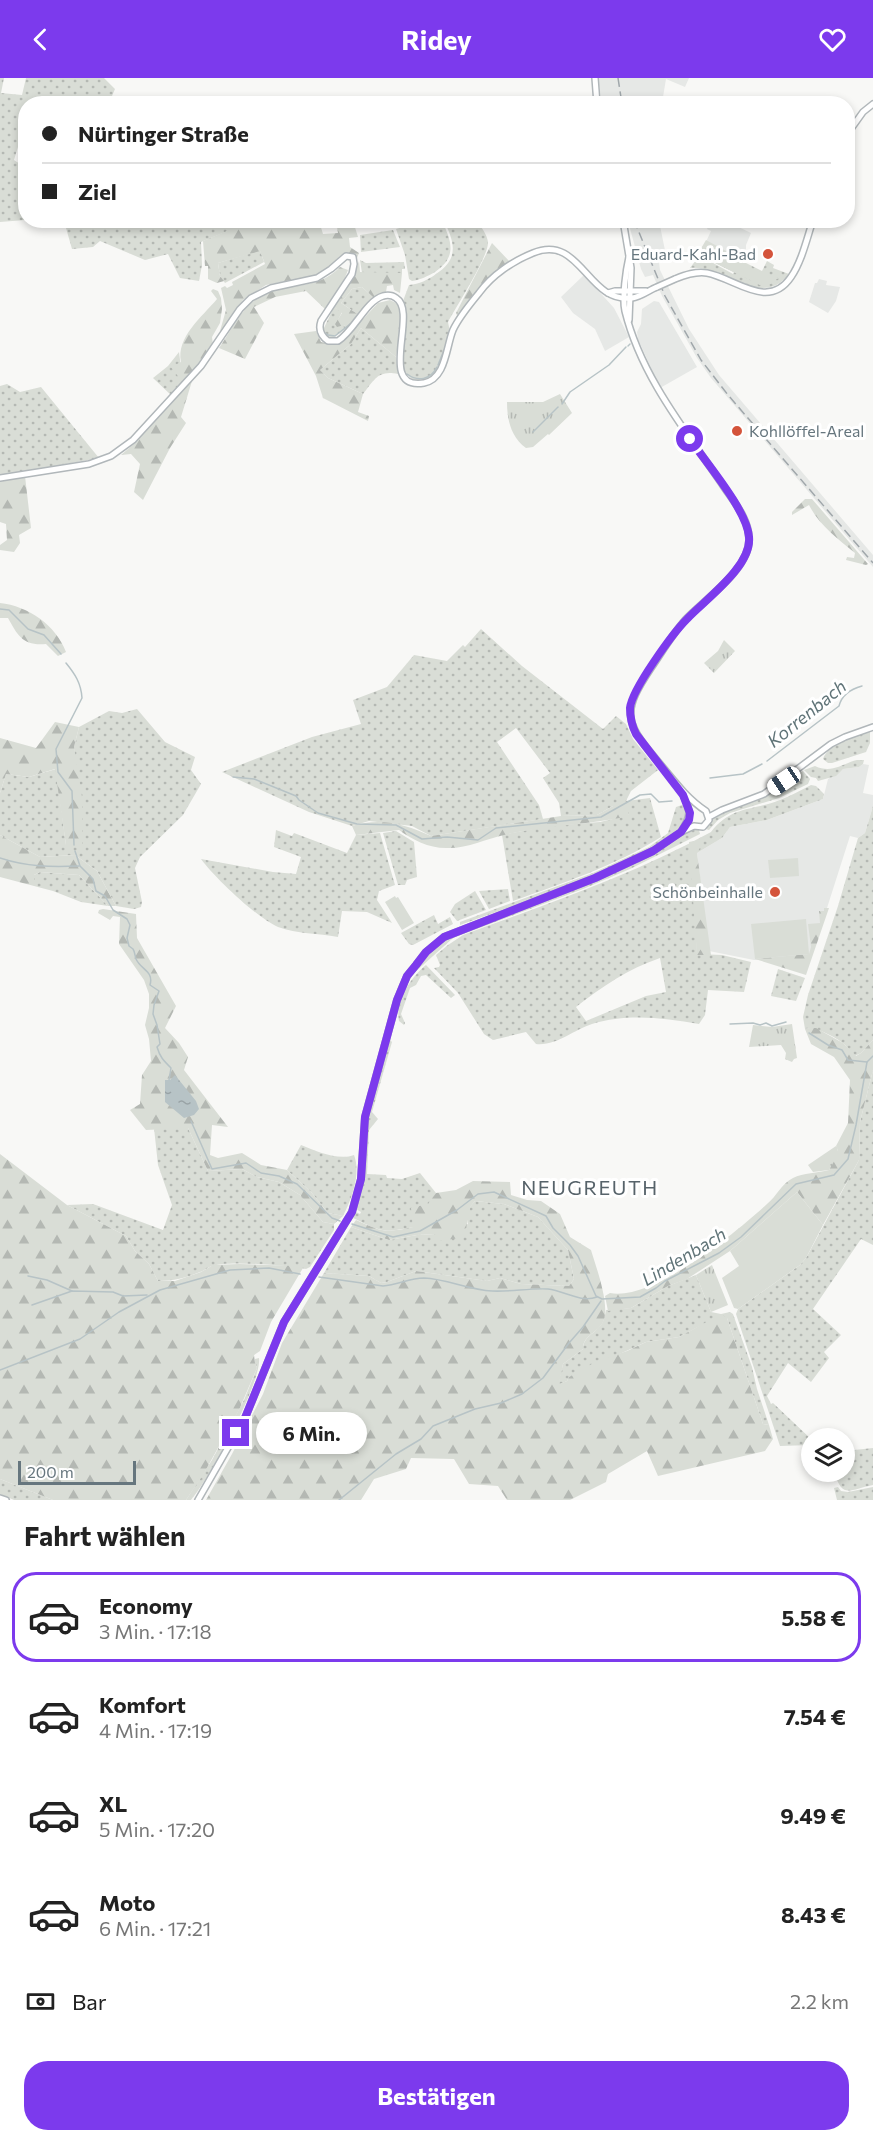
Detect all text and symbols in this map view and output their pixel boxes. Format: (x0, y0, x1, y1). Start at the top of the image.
icon: back (24, 23, 57, 56)
text: Ridey (401, 23, 472, 56)
icon: heart (816, 23, 849, 56)
text: Nürtinger Straße (78, 120, 249, 147)
text: Ziel (78, 178, 117, 205)
place label: Eduard-Kahl-Bad (631, 244, 756, 263)
marker: Eduard-Kahl-Bad (761, 247, 775, 261)
place label: Kohllöffel-Areal (749, 421, 864, 440)
marker: Kohllöffel-Areal (730, 424, 744, 438)
route start (676, 425, 703, 452)
water label: Korrenbach (762, 675, 850, 752)
car (764, 763, 804, 799)
place label: Schönbeinhalle (653, 882, 763, 901)
marker: Schönbeinhalle (768, 885, 782, 899)
district label: NEUGREUTH (521, 1175, 659, 1199)
water label: Lindenbach (637, 1222, 730, 1290)
callout: 6 Min. (257, 1412, 368, 1454)
route end (222, 1419, 249, 1446)
text: 6 Min. (283, 1421, 340, 1445)
map controls (801, 1428, 855, 1482)
button: layers (801, 1428, 855, 1482)
scale bar (18, 1458, 136, 1486)
text: 200 m (27, 1462, 74, 1481)
text: Fahrt wählen (24, 1519, 186, 1552)
icon: car (27, 1590, 81, 1644)
text: Economy (99, 1592, 193, 1619)
text: 5.58 € (782, 1604, 846, 1631)
text: 3 Min. · 17:18 (99, 1619, 212, 1643)
icon: car (27, 1689, 81, 1743)
text: Komfort (99, 1691, 186, 1718)
text: 7.54 € (784, 1703, 846, 1730)
text: 4 Min. · 17:19 (99, 1718, 212, 1742)
icon: car (27, 1788, 81, 1842)
text: XL (99, 1790, 127, 1817)
text: 9.49 € (780, 1802, 846, 1829)
text: 5 Min. · 17:20 (99, 1817, 215, 1841)
icon: car (27, 1887, 81, 1941)
text: Moto (99, 1889, 155, 1916)
text: 8.43 € (781, 1901, 846, 1928)
text: 6 Min. · 17:21 (99, 1916, 211, 1940)
icon: cash (24, 1985, 57, 2018)
text: Bar (72, 1988, 107, 2015)
text: 2.2 km (790, 1989, 849, 2013)
button: Bestätigen (24, 2061, 849, 2130)

